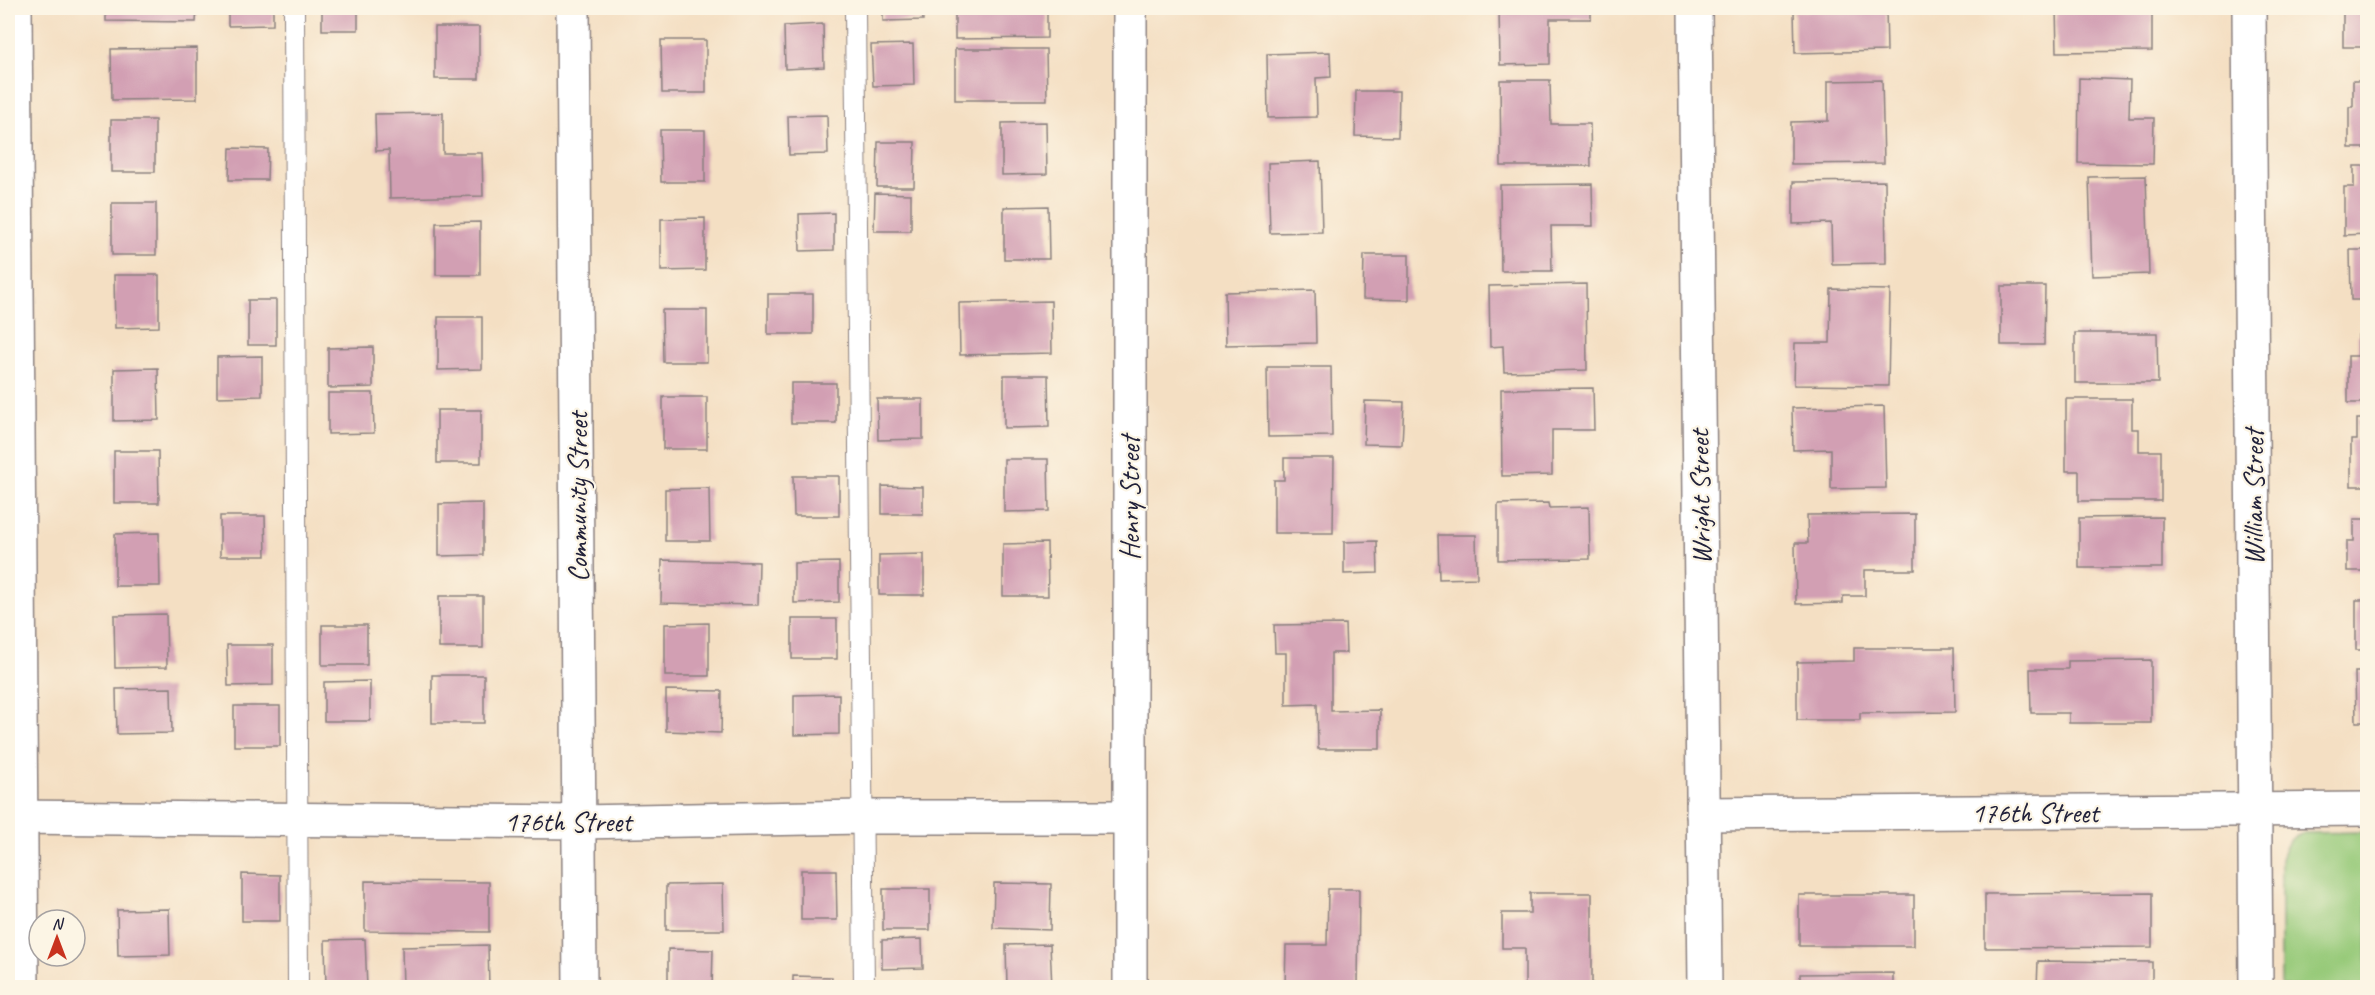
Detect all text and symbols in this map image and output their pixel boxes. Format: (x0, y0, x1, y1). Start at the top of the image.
street label: Community Street (560, 409, 595, 582)
street label: William Street (2236, 425, 2271, 565)
street label: Wright Street (1681, 427, 1719, 565)
street label: Henry Street (1112, 432, 1147, 560)
street label: 176th Street (1972, 795, 2101, 830)
street label: 176th Street (505, 804, 634, 839)
north arrow (27, 908, 87, 968)
text: N (52, 914, 65, 934)

